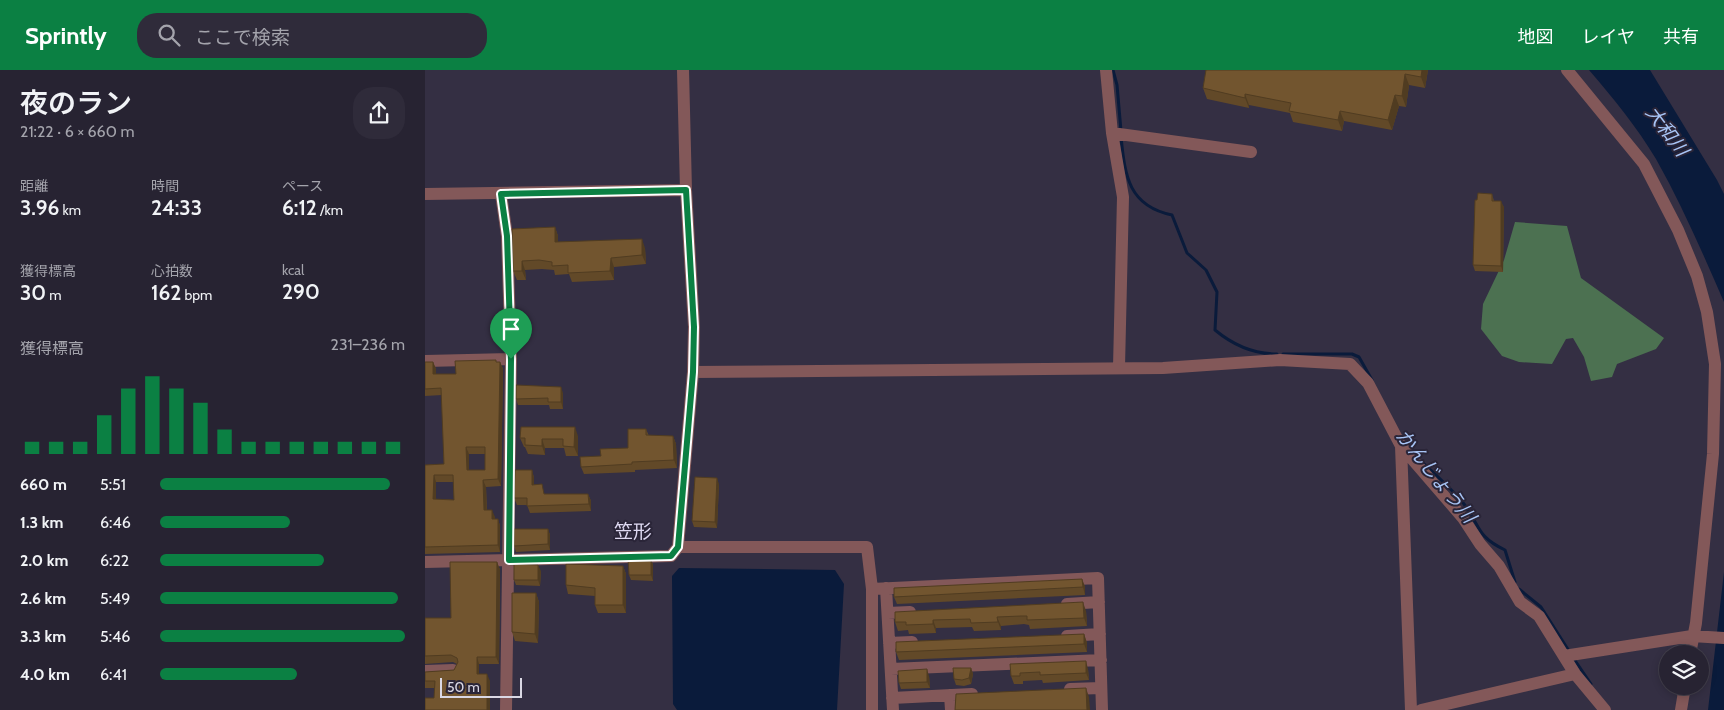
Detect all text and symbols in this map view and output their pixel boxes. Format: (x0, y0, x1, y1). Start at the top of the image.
search box (137, 13, 487, 58)
text: Sprintly (25, 21, 107, 50)
icon: search (155, 21, 183, 49)
text: ここで検索 (195, 26, 290, 49)
text: 地図 (1518, 26, 1554, 48)
text: レイヤ (1582, 26, 1635, 48)
text: 共有 (1663, 26, 1699, 48)
text: 夜のラン (20, 86, 132, 120)
button: share (353, 87, 405, 139)
water label: 大和川 (1641, 101, 1695, 162)
text: 21:22 · 6 × 660 m (20, 122, 134, 141)
text: 距離 (20, 177, 48, 195)
text: 時間 (151, 177, 179, 195)
text: ペース (282, 177, 323, 195)
text: 3.96 (20, 195, 59, 220)
text: 24:33 (151, 195, 202, 220)
text: 6:12 (282, 195, 317, 220)
text: km (59, 201, 81, 219)
text: /km (317, 201, 343, 219)
text: kcal (282, 261, 304, 279)
text: 獲得標高 (20, 262, 76, 280)
text: 心拍数 (151, 262, 193, 280)
text: 290 (282, 279, 320, 304)
text: 30 (20, 280, 46, 305)
text: 162 (151, 280, 181, 305)
text: m (46, 286, 62, 304)
text: bpm (181, 286, 212, 304)
pin (490, 308, 532, 359)
icon: arrive (497, 315, 525, 343)
text: 231–236 m (331, 335, 405, 354)
text: 獲得標高 (20, 339, 84, 358)
water label: かんじょう川 (1391, 424, 1482, 529)
text: 660 m (20, 475, 67, 494)
text: 5:51 (100, 475, 126, 494)
text: 1.3 km (20, 513, 63, 532)
text: 6:46 (100, 513, 131, 532)
district label: 笠形 (614, 520, 652, 543)
text: 2.0 km (20, 551, 68, 570)
text: 6:22 (100, 551, 129, 570)
text: 2.6 km (20, 589, 66, 608)
text: 5:49 (100, 589, 130, 608)
text: 3.3 km (20, 627, 66, 646)
text: 5:46 (100, 627, 130, 646)
map controls (1659, 645, 1709, 695)
button: layers (1659, 645, 1709, 695)
text: 4.0 km (20, 665, 70, 684)
text: 6:41 (100, 665, 127, 684)
scale bar (440, 675, 523, 698)
text: 50 m (447, 678, 480, 696)

